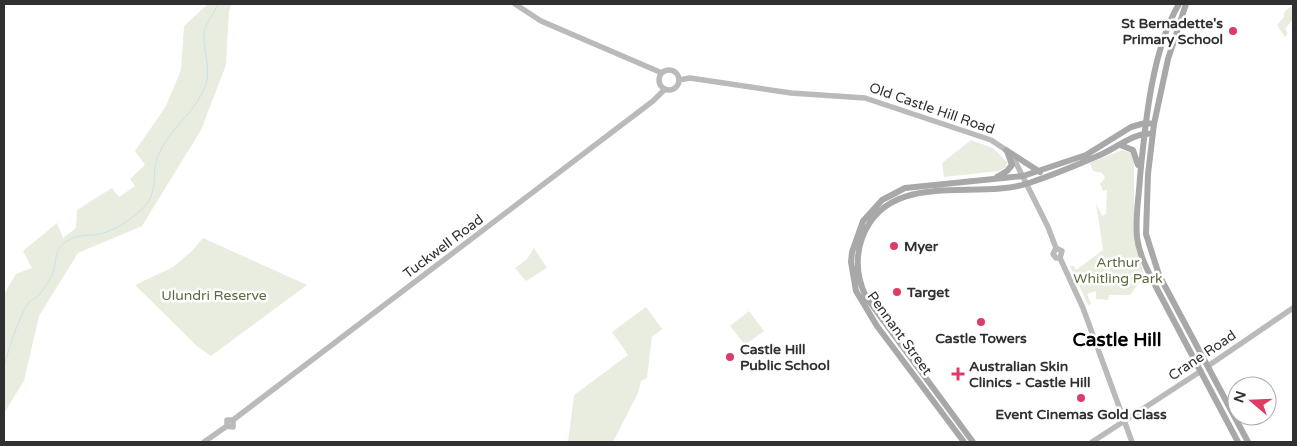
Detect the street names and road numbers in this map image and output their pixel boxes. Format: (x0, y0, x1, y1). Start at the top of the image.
street label: Old Castle Hill Road (867, 79, 997, 138)
street label: Tuckwell Road (400, 211, 487, 282)
street label: Pennant Street (863, 288, 936, 379)
street label: Crane Road (1165, 327, 1239, 384)

